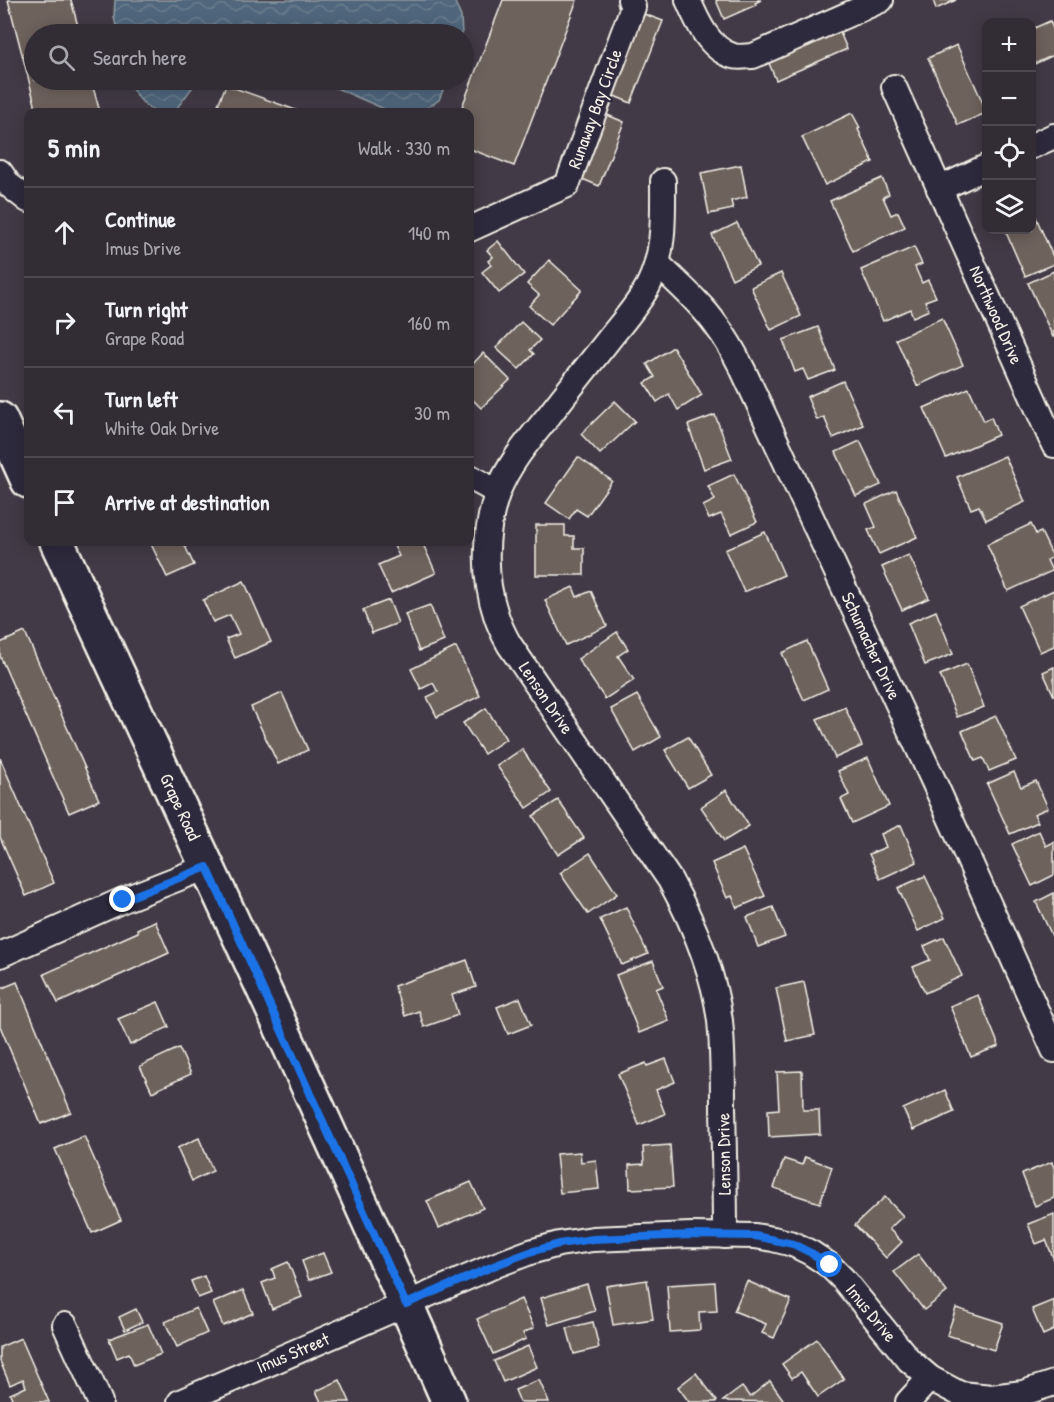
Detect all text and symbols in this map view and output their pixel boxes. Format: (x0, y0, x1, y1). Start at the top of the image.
map controls (982, 18, 1036, 234)
button: + (982, 18, 1036, 72)
search box (24, 24, 474, 90)
icon: search (45, 41, 78, 74)
text: Search here (93, 42, 187, 72)
street label: Runaway Bay Circle (561, 46, 628, 172)
button: − (982, 72, 1036, 126)
button: locate (982, 126, 1036, 180)
text: 5 min (48, 130, 100, 165)
text: Walk · 330 m (358, 134, 450, 161)
button: layers (982, 180, 1036, 234)
text: Continue (105, 204, 176, 234)
icon: ahead (48, 216, 81, 249)
text: 140 m (408, 219, 450, 246)
text: Imus Drive (105, 234, 181, 261)
street label: Northwood Drive (964, 262, 1029, 368)
text: Turn right (105, 294, 188, 324)
icon: right (48, 306, 81, 339)
text: 160 m (408, 309, 450, 336)
text: Grape Road (105, 324, 184, 351)
text: Turn left (105, 384, 178, 414)
icon: left (48, 396, 81, 429)
text: 30 m (414, 399, 450, 426)
text: White Oak Drive (105, 414, 219, 441)
icon: arrive (48, 486, 81, 519)
text: Arrive at destination (105, 487, 270, 517)
street label: Schumacher Drive (836, 588, 907, 704)
street label: Lenson Drive (513, 657, 580, 739)
street label: Grape Road (154, 769, 207, 844)
route end (109, 886, 135, 912)
street label: Lenson Drive (710, 1113, 737, 1195)
route start (816, 1251, 842, 1277)
street label: Imus Drive (840, 1278, 903, 1347)
street label: Imus Street (253, 1326, 334, 1379)

